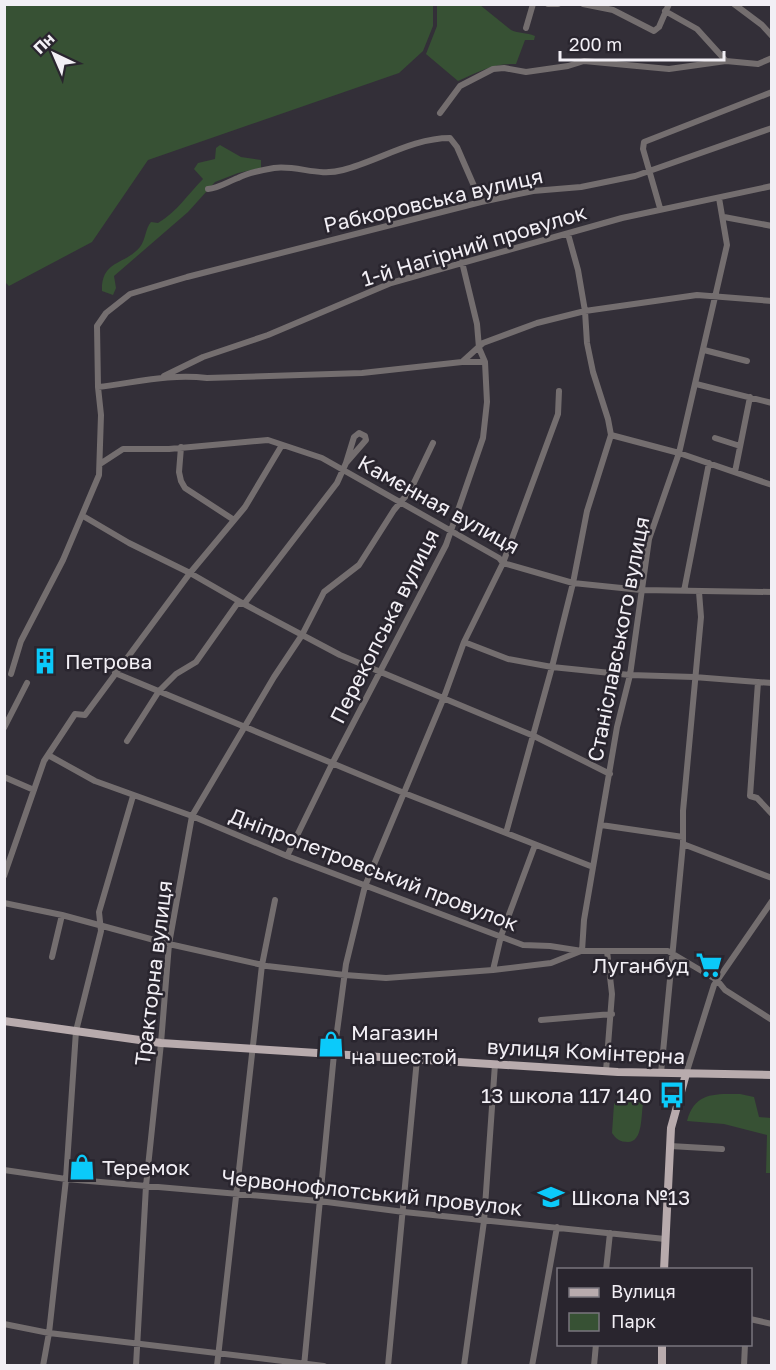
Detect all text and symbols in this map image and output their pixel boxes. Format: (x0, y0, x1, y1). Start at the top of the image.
north arrow (24, 24, 84, 84)
scale bar (560, 24, 724, 62)
text: Пн (29, 28, 58, 58)
text: 200 m (569, 33, 622, 55)
street label: Рабкоровська вулиця (321, 162, 545, 238)
street label: 1-й Нагірний провулок (358, 198, 590, 292)
street label: Камєнная вулиця (354, 449, 524, 559)
street label: Станіславського вулиця (581, 514, 655, 764)
street label: Перекопська вулиця (324, 525, 444, 727)
building icon: Петрова (30, 646, 60, 676)
place label: Петрова (65, 648, 152, 674)
street label: Дніпропетровський провулок (226, 802, 522, 936)
street label: Тракторна вулиця (129, 879, 177, 1067)
supermarket icon: Луганбуд (694, 950, 724, 980)
place label: Луганбуд (592, 952, 689, 978)
place label: Магазин на шестой (351, 1019, 457, 1069)
shop icon: Магазин на шестой (316, 1029, 346, 1059)
street label: вулиця Комінтерна (486, 1033, 686, 1069)
bus stop icon: 13 школа 117 140 (657, 1080, 687, 1110)
place label: 13 школа 117 140 (481, 1082, 652, 1108)
shop icon: Теремок (67, 1152, 97, 1182)
place label: Теремок (102, 1154, 190, 1180)
street label: Червонофлотський провулок (220, 1163, 524, 1221)
school or university icon: Школа №13 (536, 1182, 566, 1212)
place label: Школа №13 (571, 1184, 690, 1210)
legend (557, 1268, 752, 1346)
text: Вулиця (611, 1280, 676, 1302)
text: Парк (611, 1310, 656, 1332)

